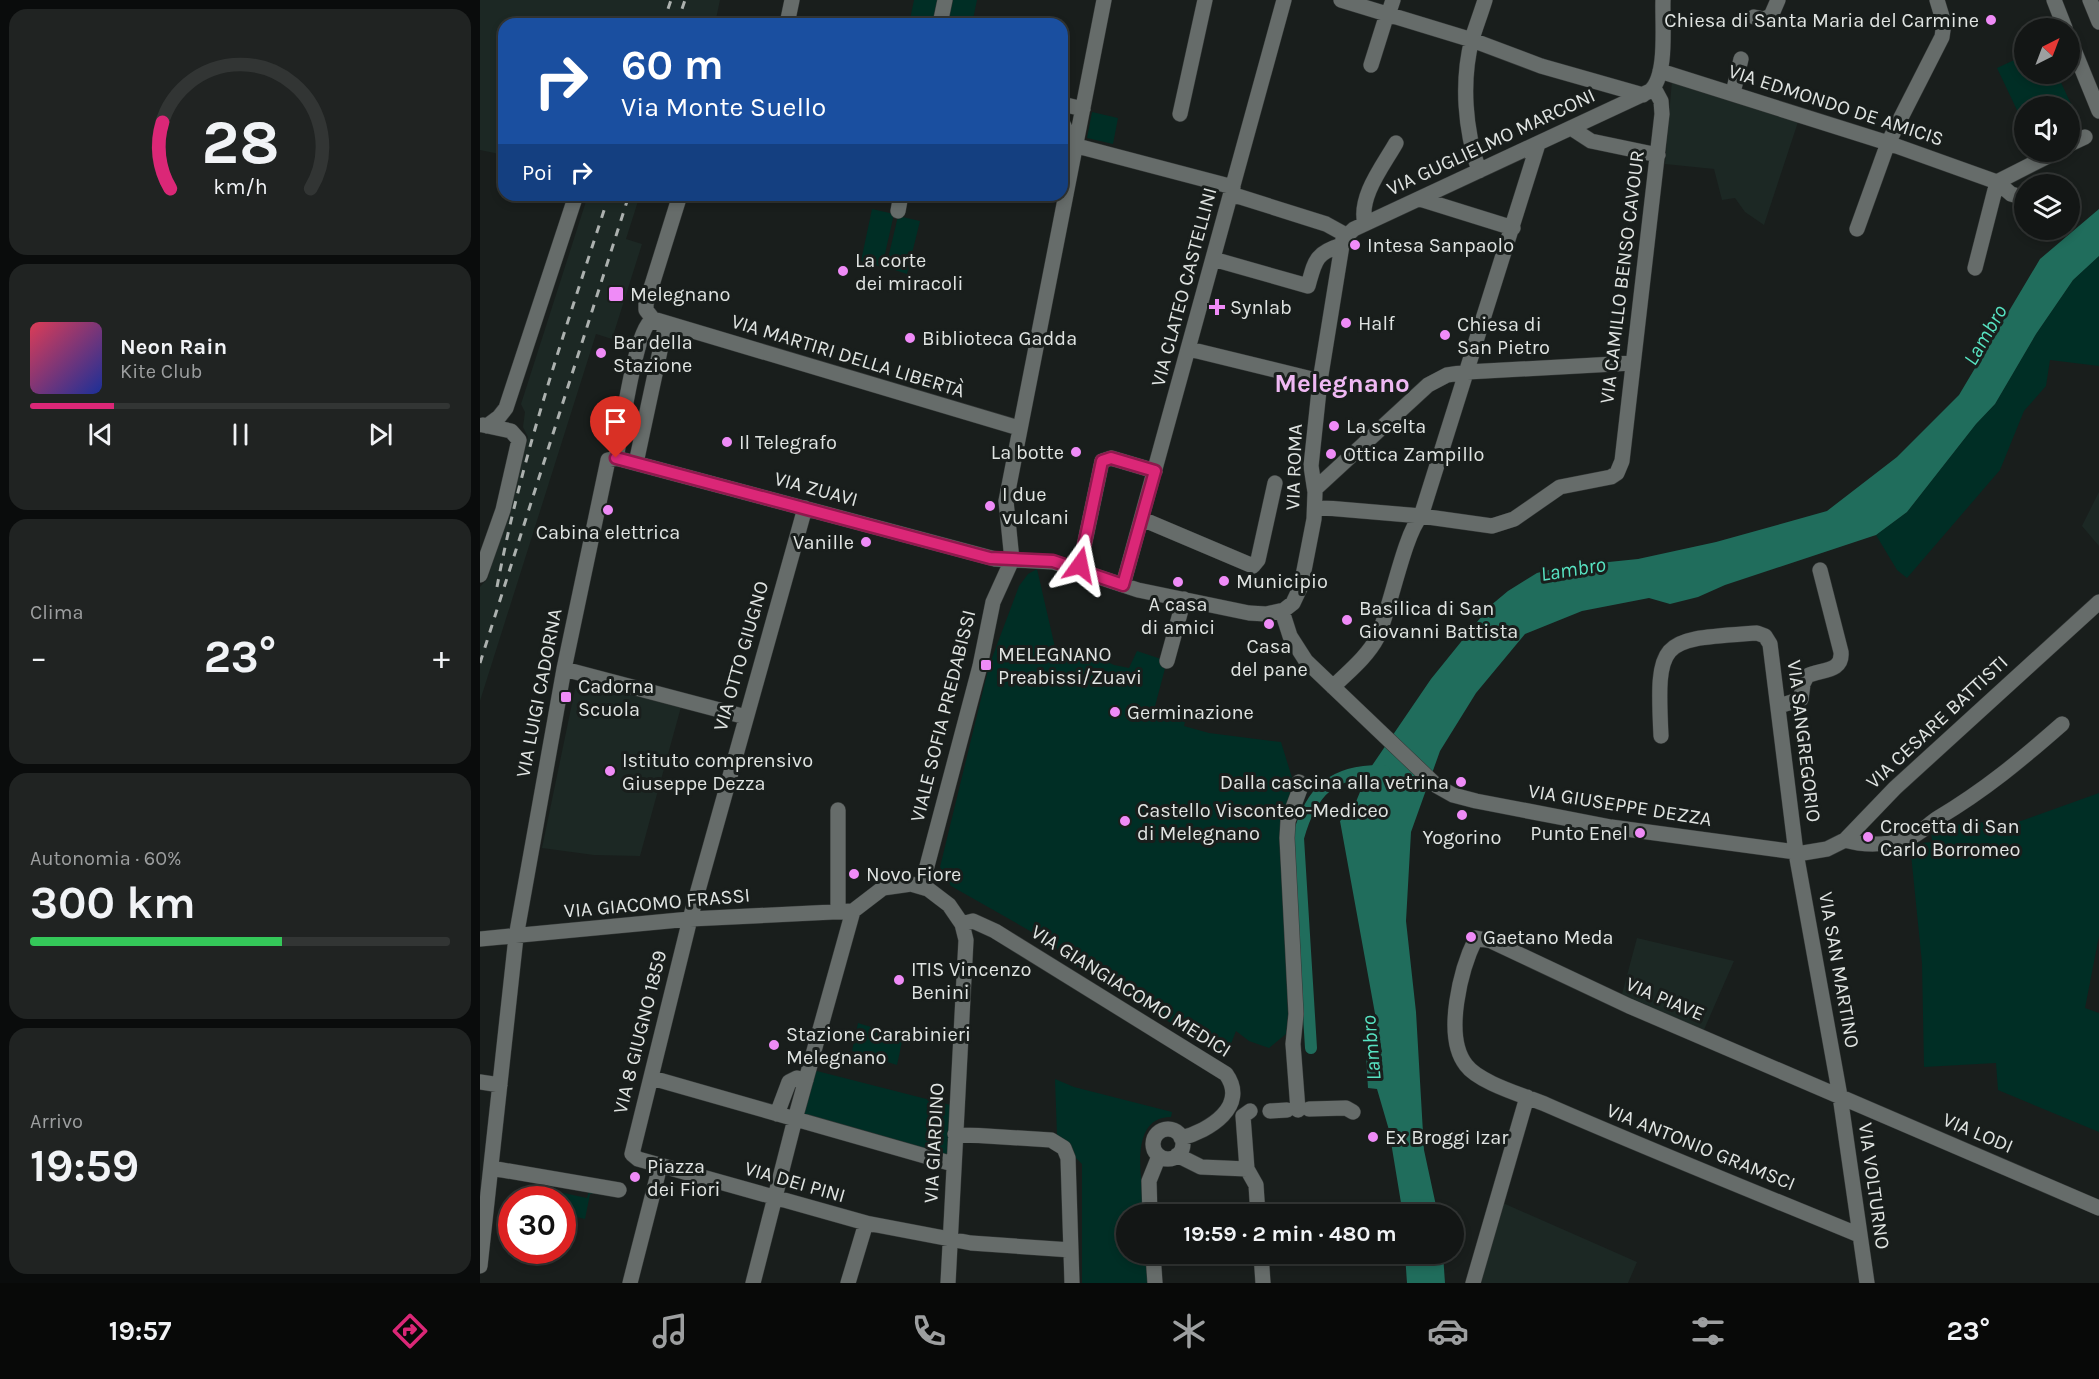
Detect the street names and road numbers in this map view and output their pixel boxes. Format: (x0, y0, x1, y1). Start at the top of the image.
street label: VIA EDMONDO DE AMICIS (1725, 59, 1947, 151)
street label: VIA GUGLIELMO MARCONI (1383, 84, 1599, 200)
street label: VIA CAMILLO BENSO CAVOUR (1595, 149, 1649, 405)
street label: VIA CLATEO CASTELLINI (1146, 185, 1222, 389)
street label: VIA MARTIRI DELLA LIBERTÀ (728, 309, 968, 403)
street label: VIA ROMA (1281, 423, 1307, 511)
street label: VIA ZUAVI (772, 467, 860, 511)
street label: VIA OTTO GIUGNO (709, 578, 773, 734)
street label: VIA LUIGI CADORNA (511, 607, 567, 779)
street label: VIALE SOFIA PREDABISSI (905, 607, 981, 825)
street label: VIA CESARE BATTISTI (1862, 651, 2012, 793)
street label: VIA SANGREGORIO (1783, 659, 1825, 823)
street label: VIA GIUSEPPE DEZZA (1527, 779, 1713, 831)
street label: VIA GIACOMO FRASSI (563, 883, 751, 923)
street label: VIA SAN MARTINO (1814, 890, 1864, 1050)
street label: VIA GIANGIACOMO MEDICI (1027, 920, 1235, 1062)
street label: VIA 8 GIUGNO 1859 (609, 948, 671, 1116)
street label: VIA PIAVE (1622, 972, 1708, 1026)
street label: VIA GIARDINO (919, 1082, 949, 1204)
street label: VIA ANTONIO GRAMSCI (1603, 1099, 1799, 1195)
street label: VIA LODI (1939, 1108, 2017, 1158)
street label: VIA VOLTURNO (1854, 1121, 1894, 1251)
street label: VIA DEI PINI (742, 1157, 848, 1207)

